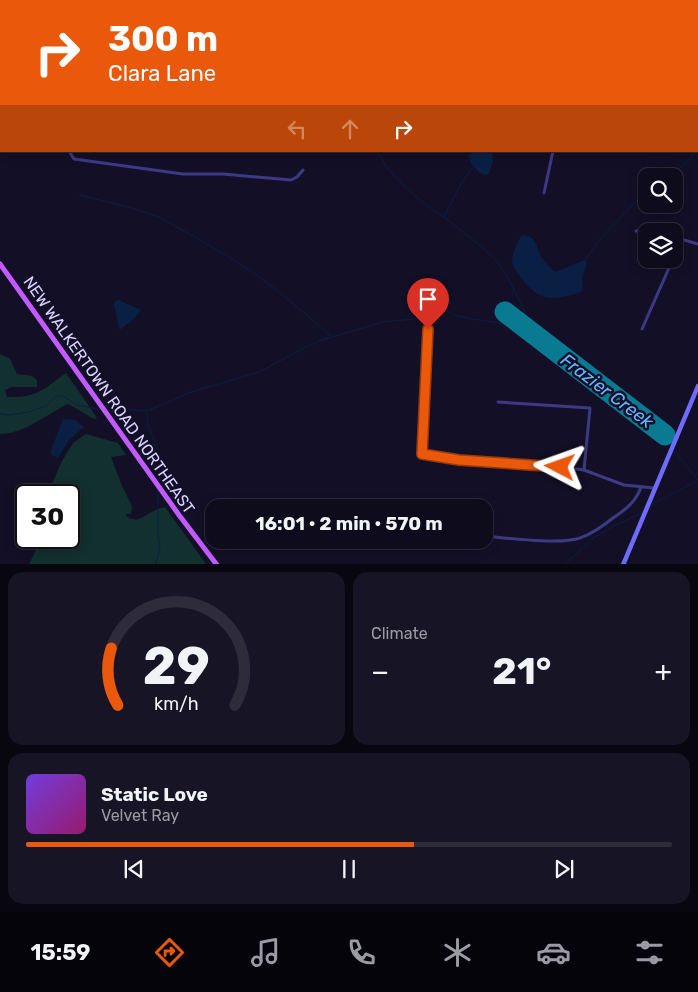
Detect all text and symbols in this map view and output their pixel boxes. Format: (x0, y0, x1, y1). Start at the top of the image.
text: 300 m (108, 18, 218, 60)
icon: right (25, 20, 90, 85)
text: Clara Lane (108, 60, 216, 87)
icon: left (283, 115, 311, 143)
icon: ahead (336, 115, 364, 143)
icon: right (389, 115, 417, 143)
map controls (638, 168, 683, 268)
button: search (638, 168, 683, 213)
button: layers (638, 223, 683, 268)
street label: NEW WALKERTOWN ROAD NORTHEAST (19, 273, 199, 517)
pin (407, 278, 449, 329)
icon: arrive (414, 285, 442, 313)
water label: Frazier Creek (556, 349, 658, 433)
position arrow (533, 440, 585, 492)
speed limit sign: 30 (15, 484, 80, 549)
text: 16:01 · 2 min · 570 m (255, 512, 443, 535)
text: Climate (371, 624, 428, 643)
text: 29 (143, 635, 210, 697)
text: 21° (492, 648, 551, 694)
text: − (371, 655, 389, 688)
text: + (655, 655, 672, 688)
text: km/h (154, 693, 199, 714)
text: Static Love (101, 783, 208, 806)
text: Velvet Ray (101, 806, 179, 825)
icon: previous (120, 855, 148, 883)
icon: pause (335, 855, 363, 883)
icon: next (550, 855, 578, 883)
icon: directions (152, 935, 187, 970)
icon: music (248, 935, 283, 970)
icon: phone (344, 935, 379, 970)
icon: climate (440, 935, 475, 970)
icon: car (536, 935, 571, 970)
icon: filters (632, 935, 667, 970)
text: 15:59 (31, 939, 90, 966)

